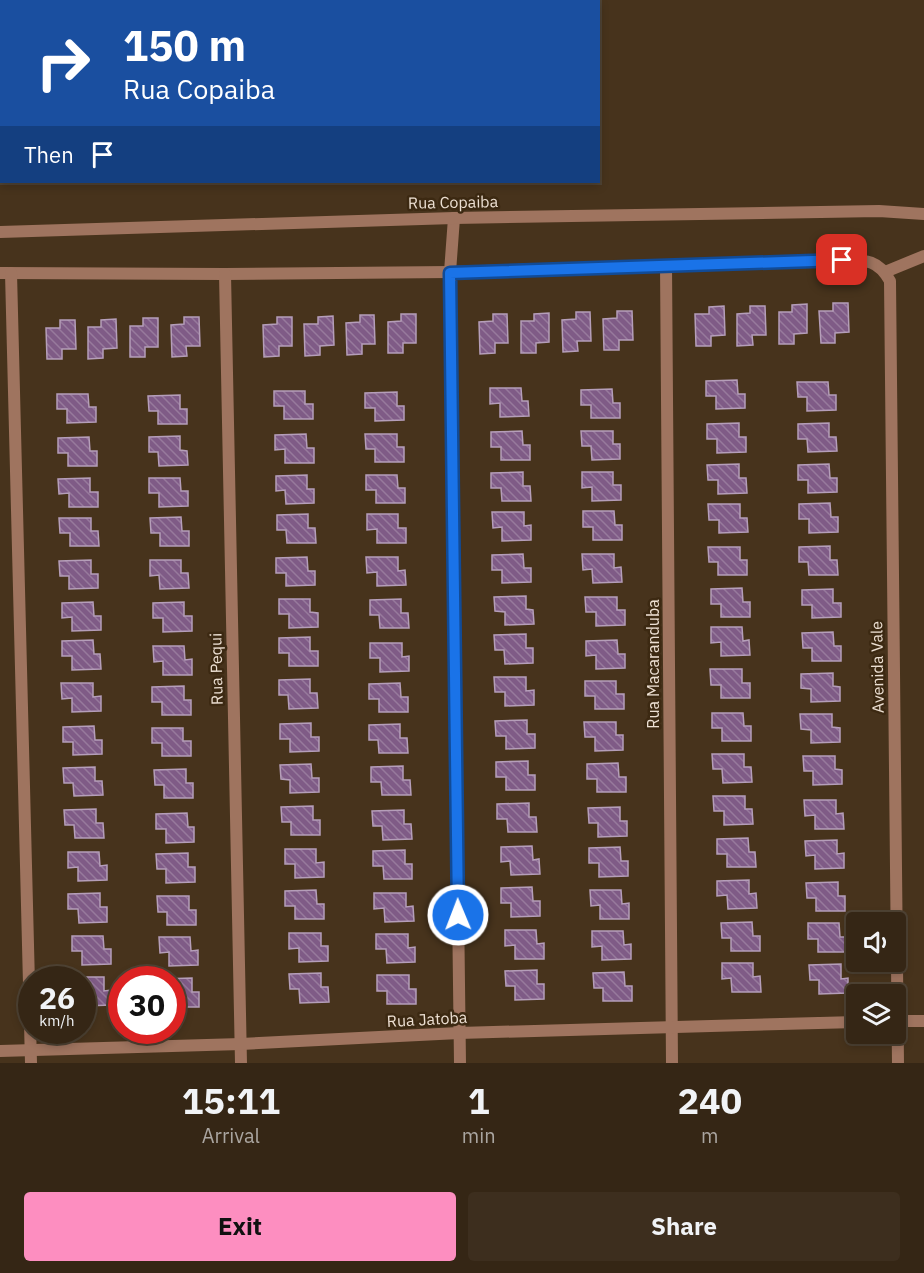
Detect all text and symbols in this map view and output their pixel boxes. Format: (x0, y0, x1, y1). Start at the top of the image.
text: 150 m (123, 18, 246, 73)
icon: right (24, 24, 102, 102)
text: Rua Copaiba (123, 71, 275, 106)
icon: arrive (86, 138, 119, 171)
text: Then (24, 140, 74, 169)
street label: Rua Copaiba (408, 191, 499, 213)
pin (816, 234, 867, 285)
icon: arrive (825, 243, 858, 276)
street label: Rua Macaranduba (643, 599, 663, 729)
street label: Avenida Vale (866, 621, 888, 713)
street label: Rua Pequi (205, 633, 227, 705)
position arrow (426, 883, 490, 947)
map controls (846, 912, 906, 1044)
button: sound (846, 912, 906, 972)
speed limit sign: 30 (108, 966, 186, 1044)
text: 26 (39, 978, 75, 1017)
button: layers (846, 984, 906, 1044)
street label: Rua Jatoba (386, 1007, 468, 1031)
text: km/h (39, 1011, 75, 1030)
text: 15:11 (182, 1077, 280, 1124)
text: 1 (468, 1077, 490, 1124)
text: 240 (677, 1077, 742, 1124)
text: Arrival (202, 1122, 260, 1149)
text: min (462, 1122, 496, 1149)
text: m (701, 1122, 719, 1149)
button: Exit (24, 1192, 456, 1261)
button: Share (468, 1192, 900, 1261)

